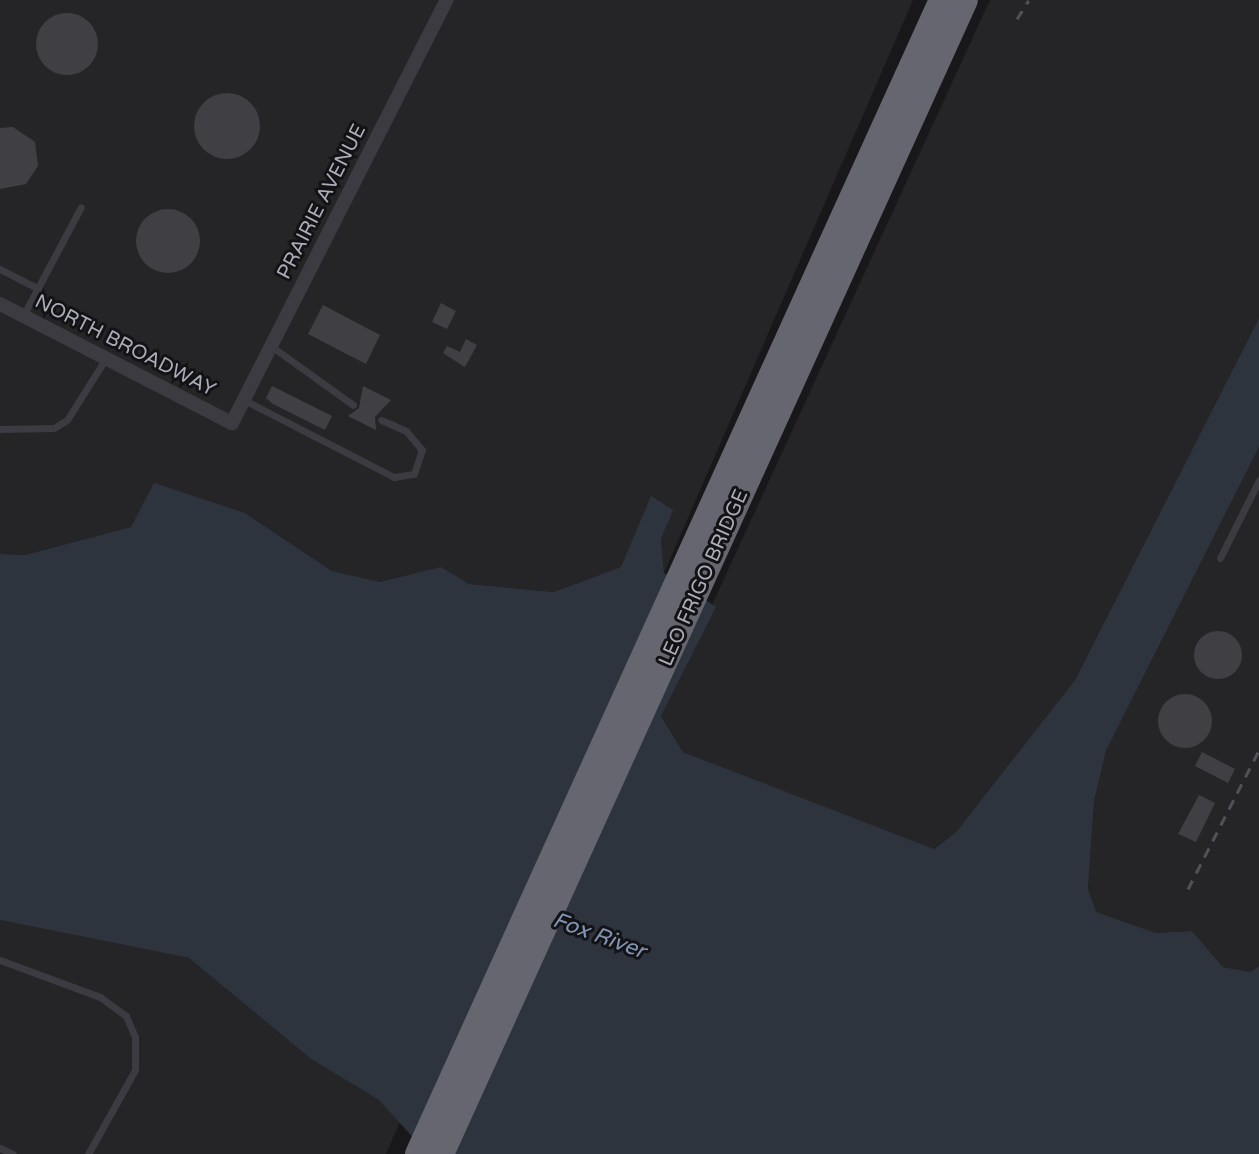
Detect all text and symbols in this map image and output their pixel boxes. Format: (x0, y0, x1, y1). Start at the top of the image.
street label: PRAIRIE AVENUE (273, 120, 371, 284)
street label: NORTH BROADWAY (31, 290, 219, 402)
street label: LEO FRIGO BRIDGE (654, 486, 754, 670)
water label: Fox River (549, 907, 649, 965)

